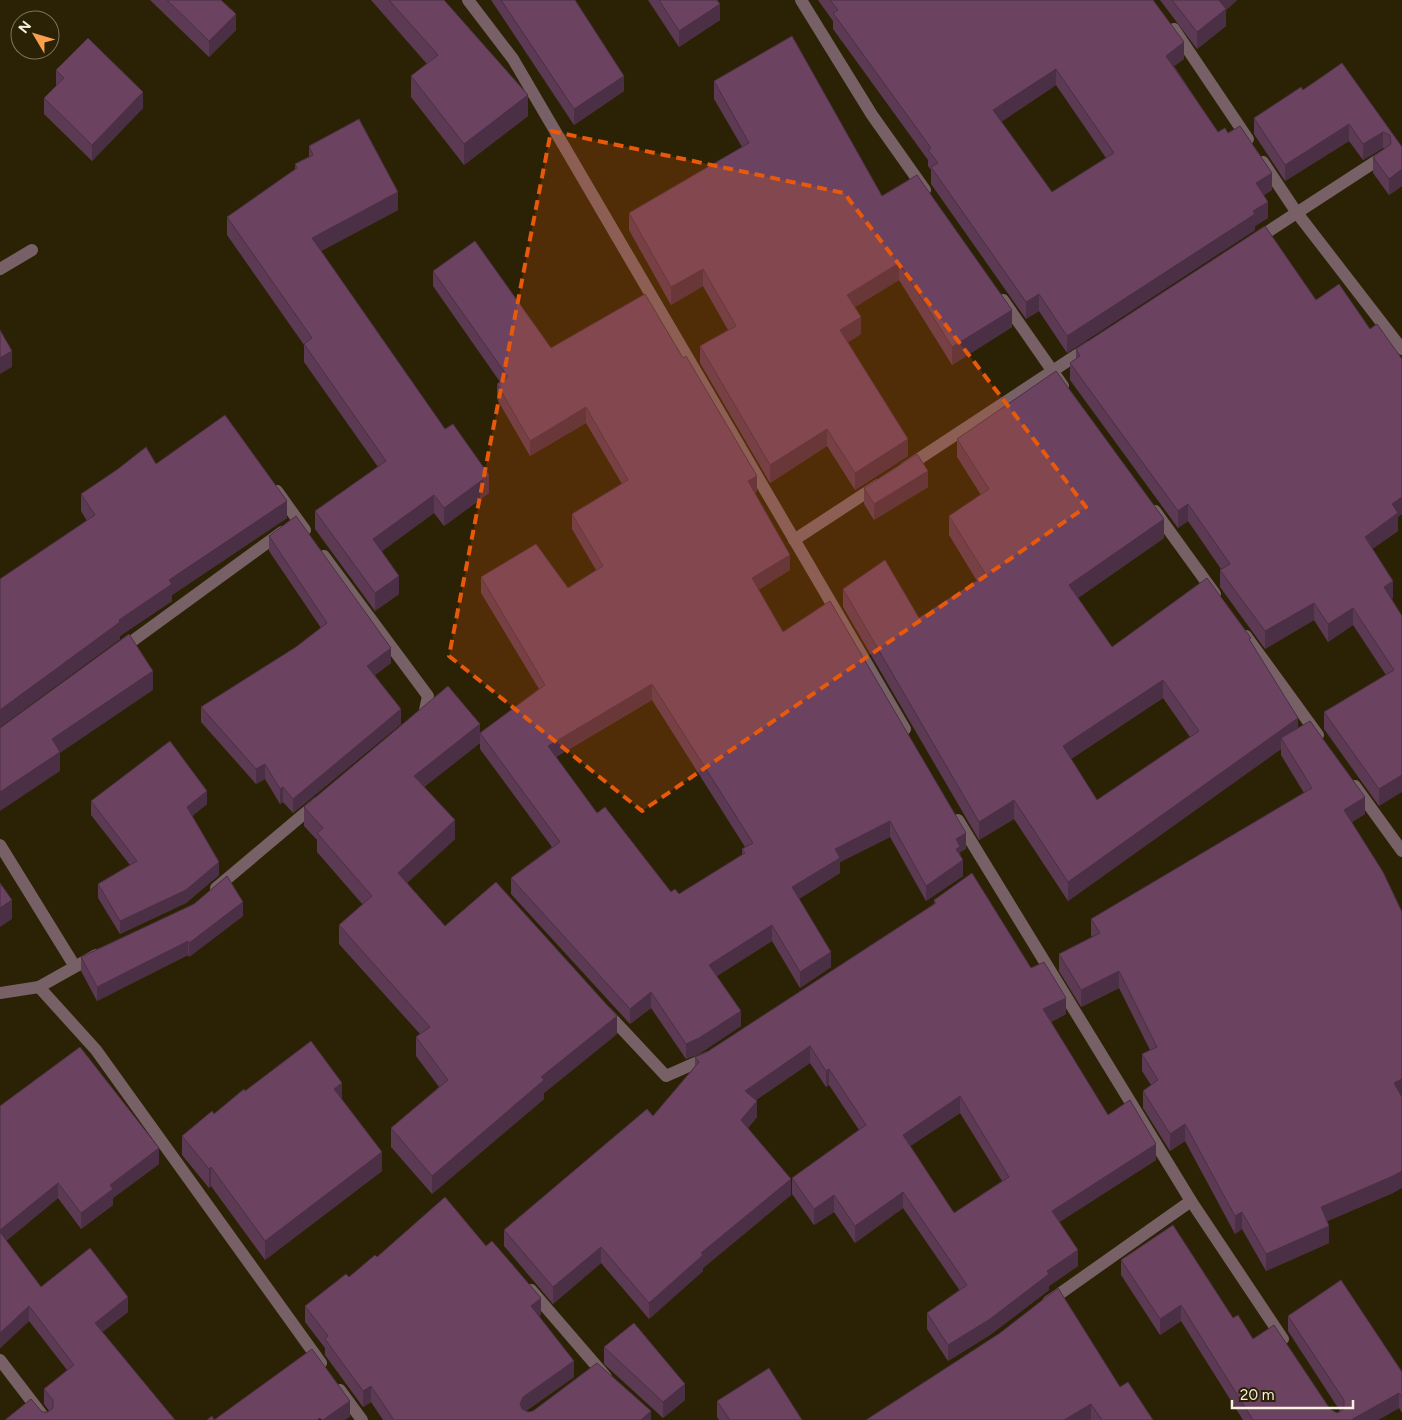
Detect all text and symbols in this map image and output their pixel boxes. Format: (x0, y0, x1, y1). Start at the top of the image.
north arrow (10, 10, 60, 60)
text: N (15, 18, 35, 37)
scale bar (1232, 1378, 1353, 1410)
text: 20 m (1240, 1386, 1274, 1404)

